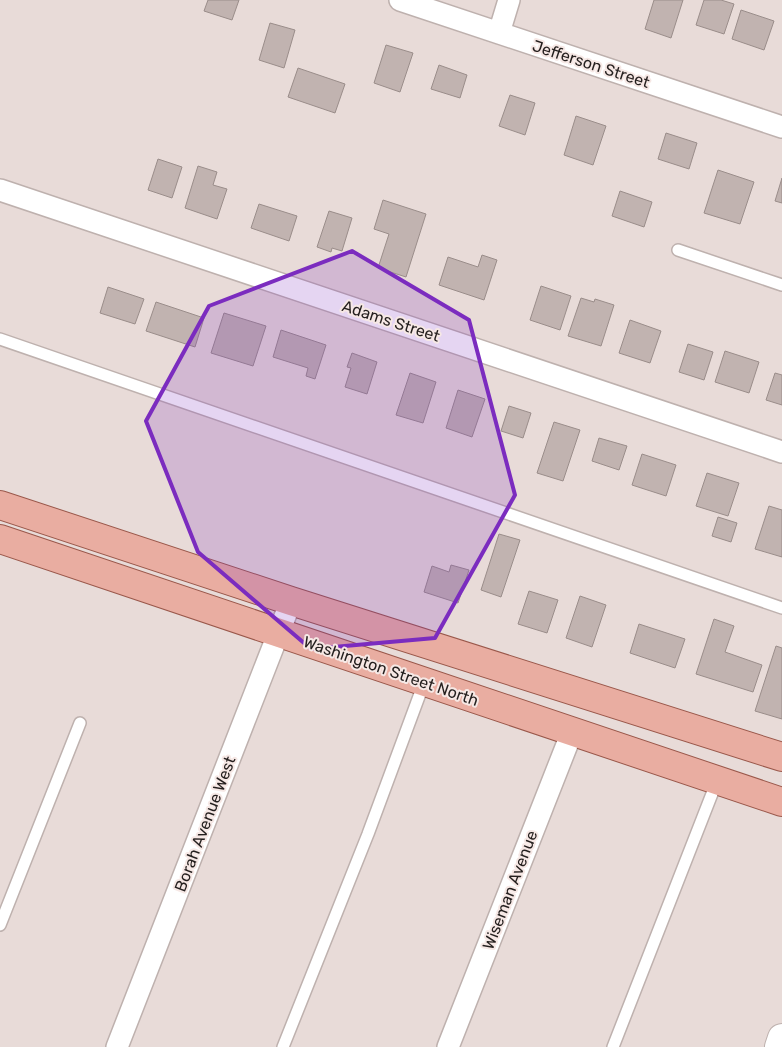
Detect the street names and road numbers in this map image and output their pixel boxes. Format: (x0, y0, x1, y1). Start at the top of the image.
street label: Jefferson Street (530, 36, 652, 92)
street label: Adams Street (340, 296, 442, 346)
street label: Washington Street North (301, 632, 481, 710)
street label: Borah Avenue West (170, 754, 240, 894)
street label: Wiseman Avenue (479, 828, 541, 952)

